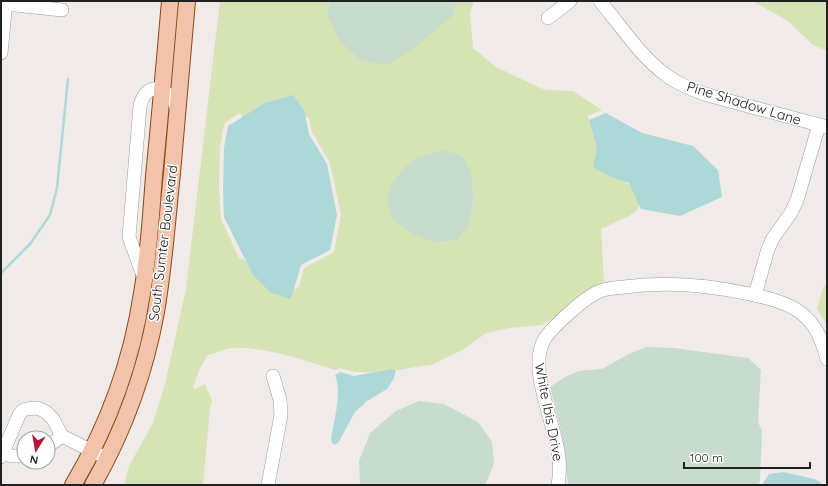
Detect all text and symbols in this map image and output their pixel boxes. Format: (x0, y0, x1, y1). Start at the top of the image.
street label: Pine Shadow Lane (685, 77, 803, 129)
street label: South Sumter Boulevard (144, 164, 182, 322)
street label: White Ibis Drive (531, 361, 567, 463)
north arrow (16, 430, 56, 470)
scale bar (684, 444, 810, 470)
text: 100 m (690, 450, 723, 465)
text: N (29, 452, 39, 467)

